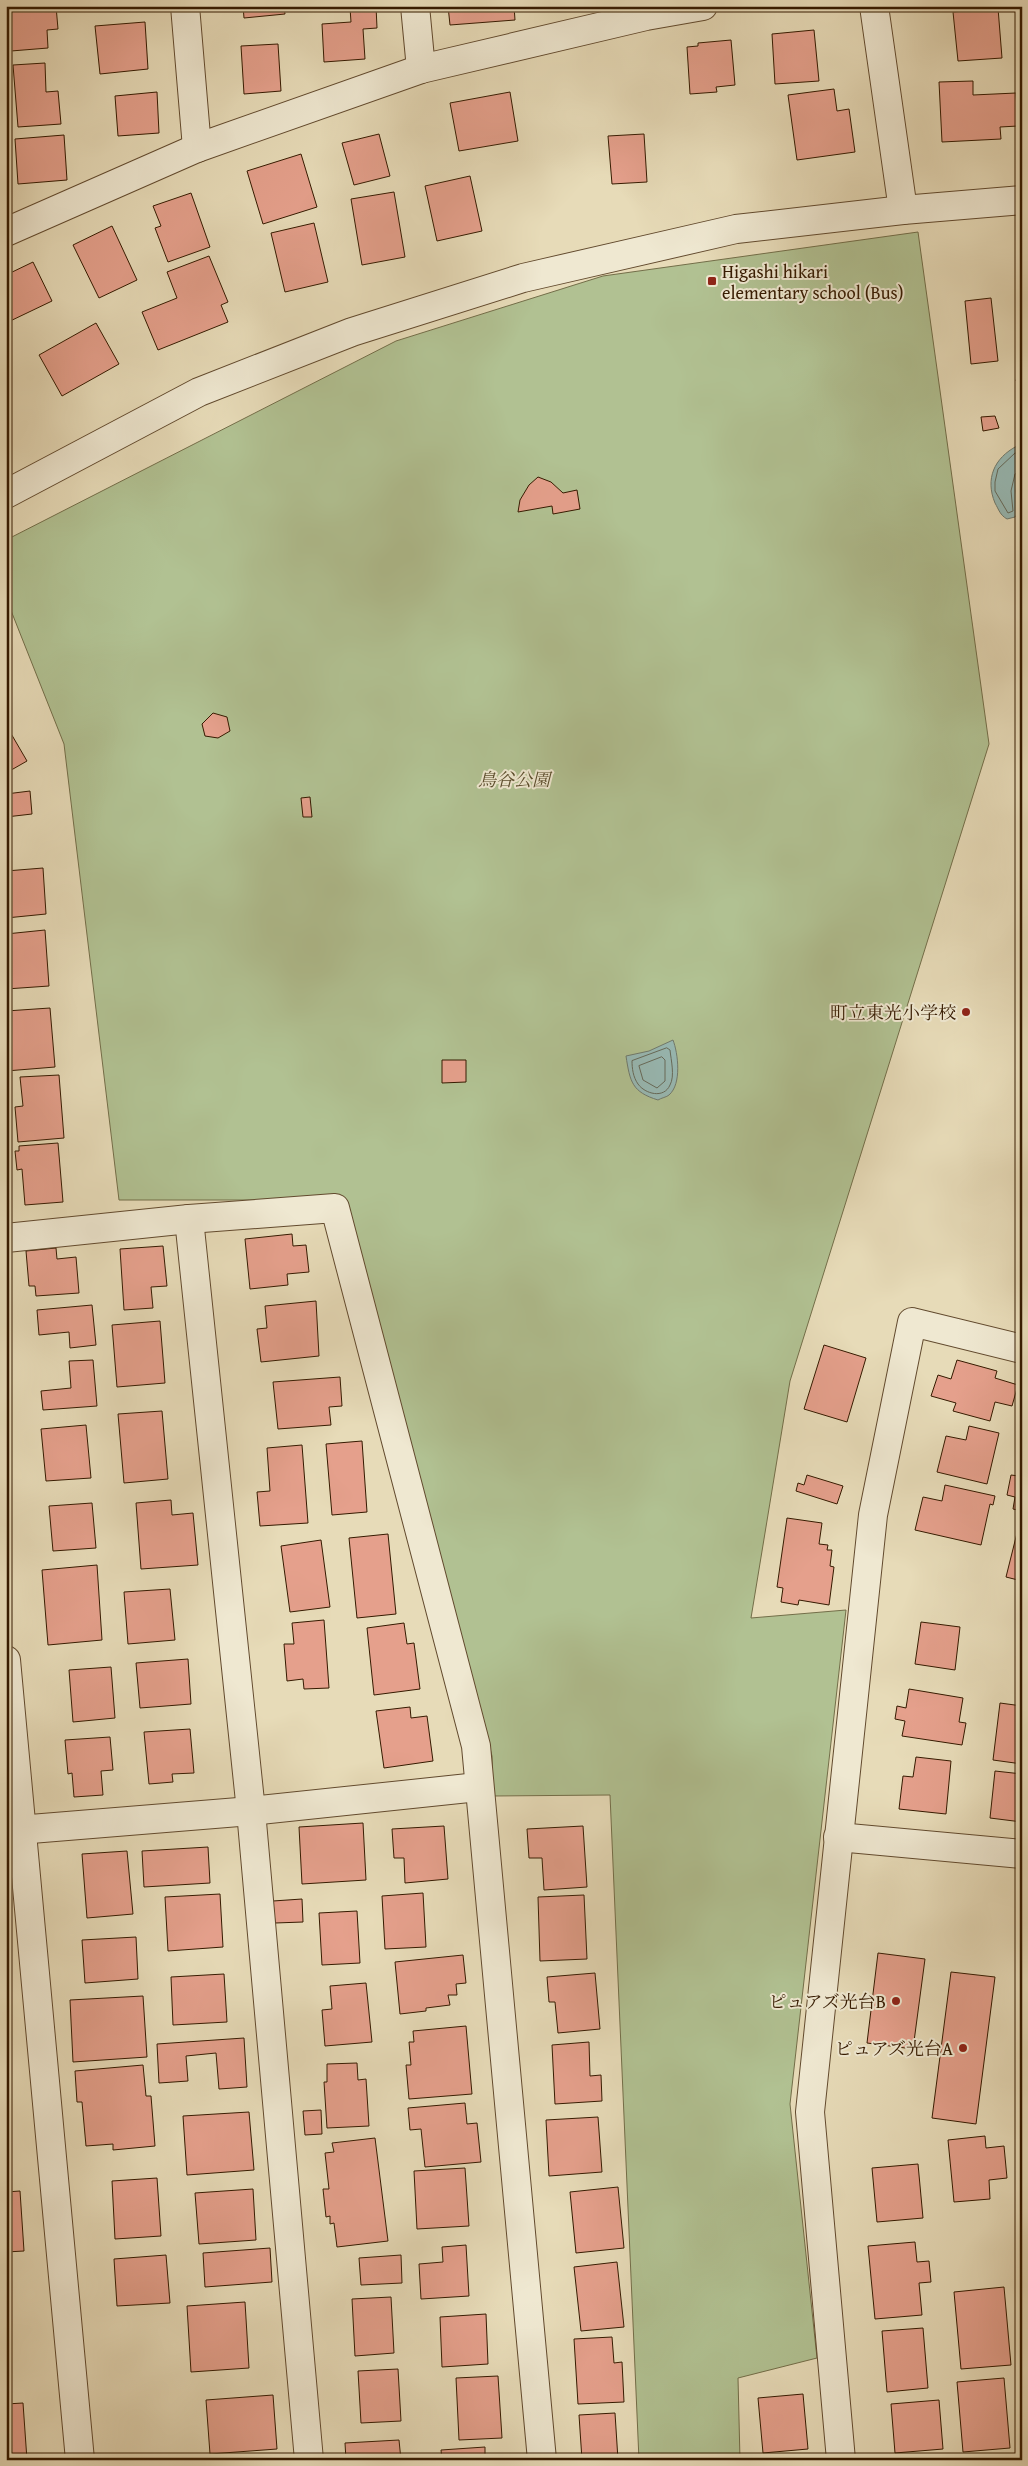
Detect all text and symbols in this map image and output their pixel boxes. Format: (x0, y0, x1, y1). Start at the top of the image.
place label: Higashi hikari elementary school (Bus) (722, 258, 903, 306)
marker: Higashi hikari elementary school (Bus) (706, 275, 718, 287)
park label: 鳥谷公園 (478, 766, 553, 793)
place label: 町立東光小学校 (830, 999, 956, 1026)
marker: 町立東光小学校 (960, 1006, 972, 1018)
place label: ピュアズ光台B (769, 1988, 886, 2015)
marker: ピュアズ光台B (890, 1995, 902, 2007)
place label: ピュアズ光台A (835, 2035, 953, 2062)
marker: ピュアズ光台A (957, 2042, 969, 2054)

